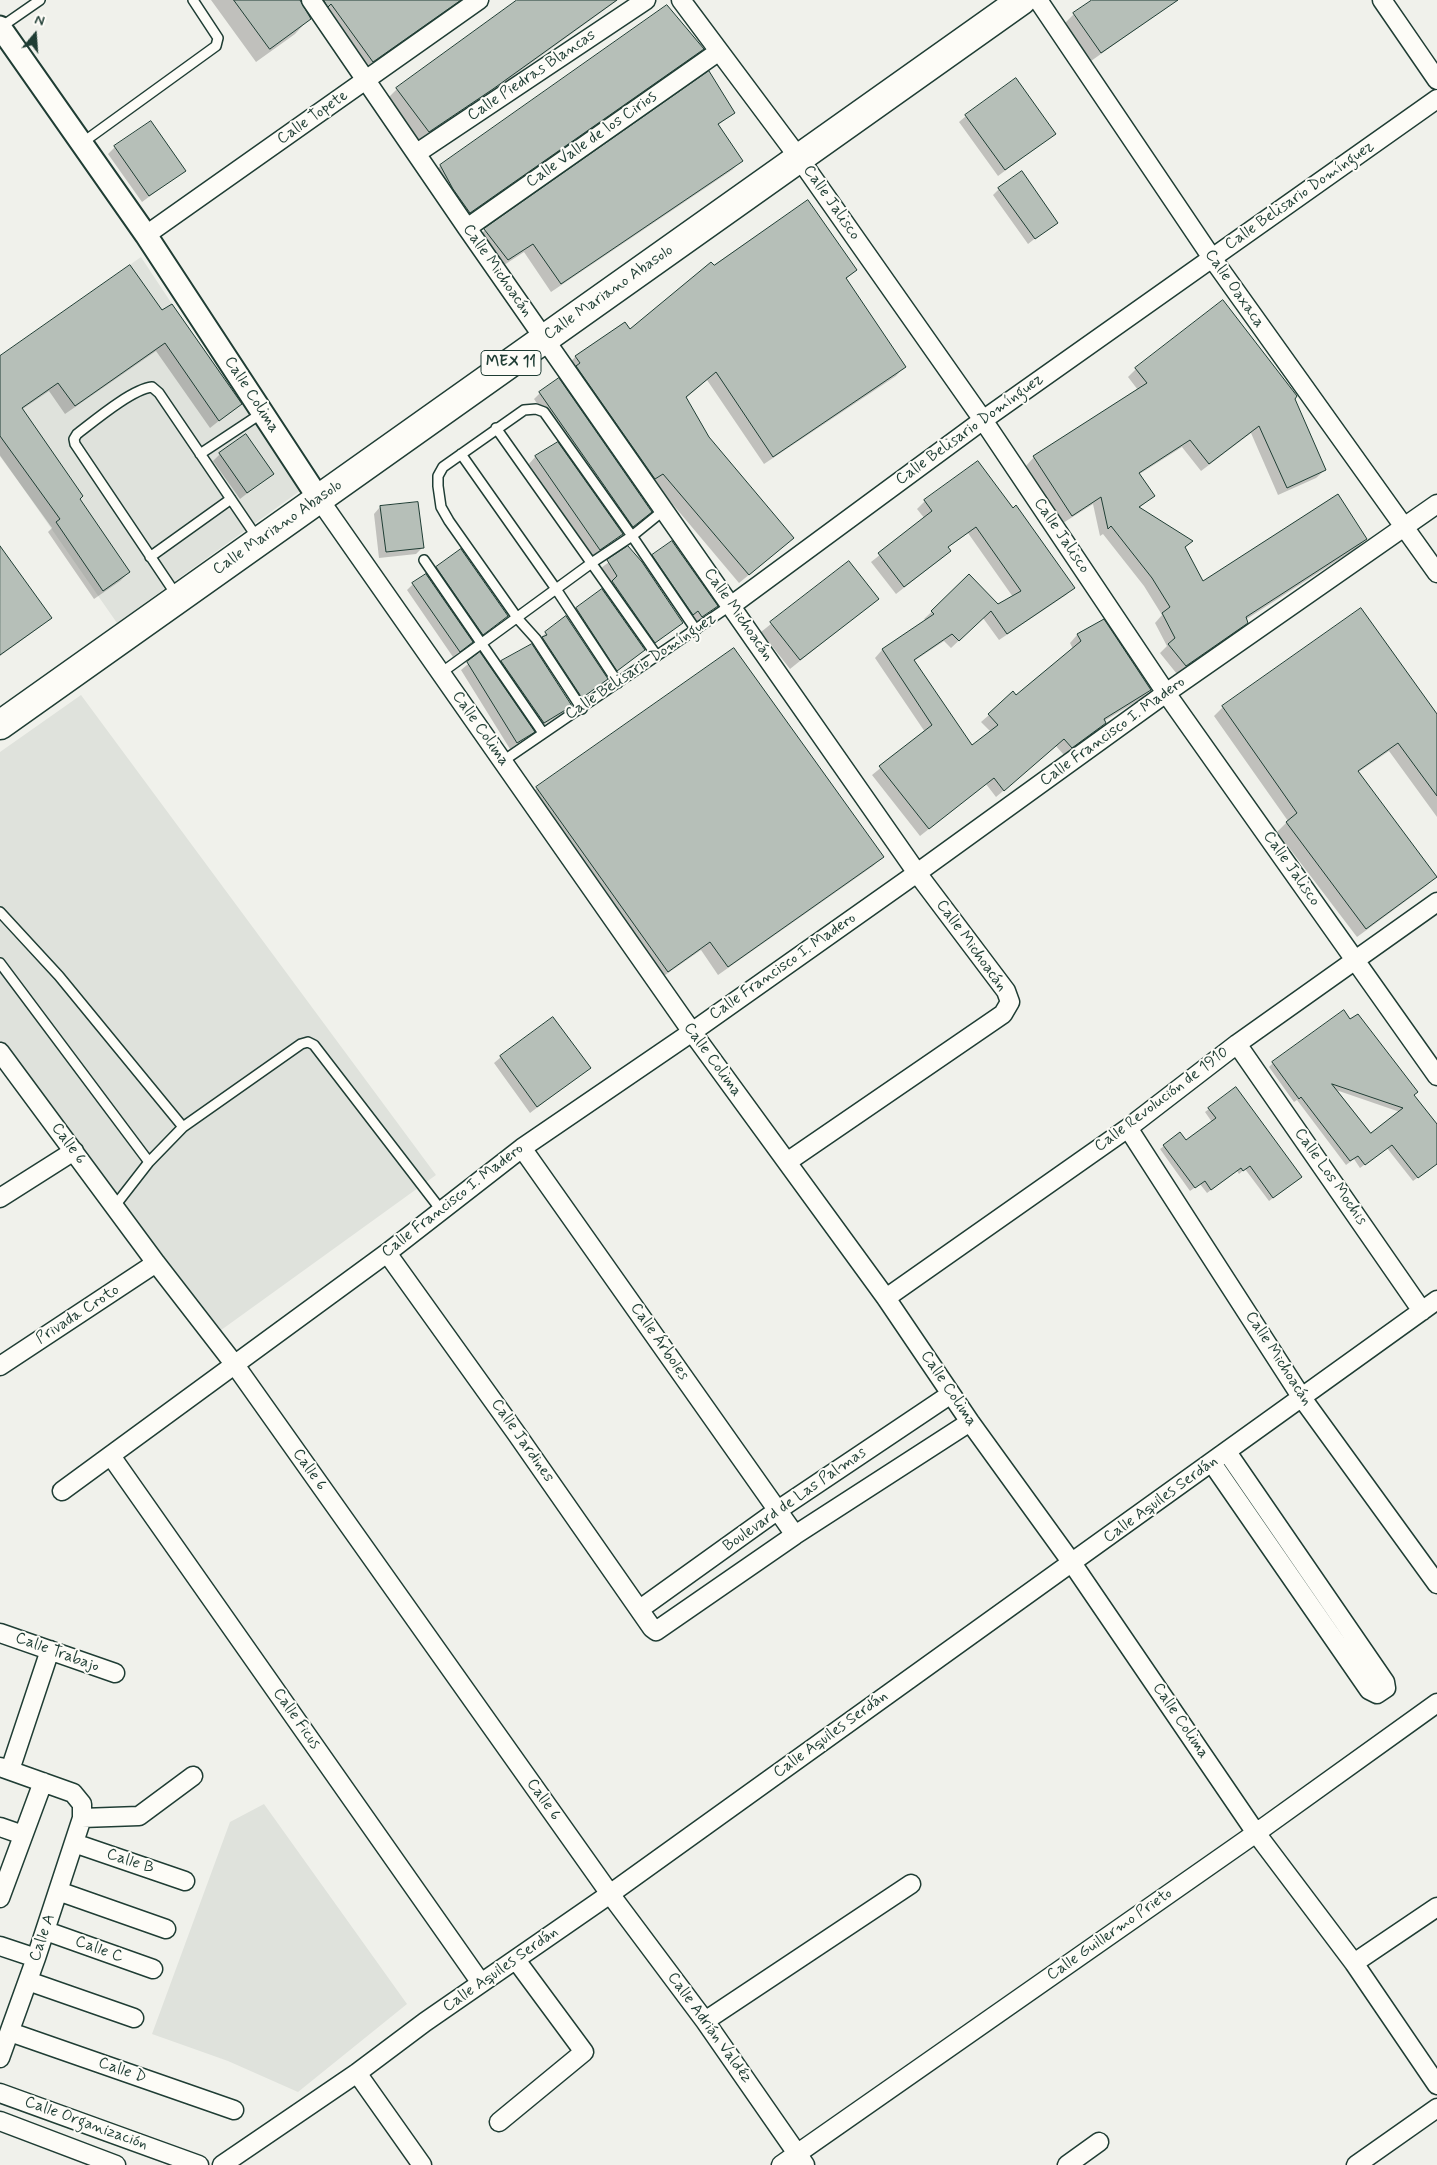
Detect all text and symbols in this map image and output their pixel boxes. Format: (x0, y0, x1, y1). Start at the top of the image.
north arrow (10, 10, 60, 60)
text: N (32, 11, 47, 31)
street label: Calle Piedras Blancas (464, 26, 600, 126)
street label: Calle Topete (274, 87, 352, 149)
street label: Calle Valle de los Cirios (523, 88, 661, 192)
street label: Calle Belisario Domínguez (1222, 137, 1378, 255)
street label: Calle Jalisco (798, 162, 864, 244)
street label: Calle Michoacán (458, 221, 536, 321)
street label: Calle Mariano Abasolo (541, 241, 677, 345)
street label: Calle Oaxaca (1200, 246, 1268, 332)
road number: MEX 11 (481, 350, 541, 376)
street label: Calle Colima (219, 353, 283, 437)
street label: Calle Belisario Domínguez (892, 370, 1048, 490)
street label: Calle Mariano Abasolo (210, 476, 346, 580)
street label: Calle Jalisco (1029, 495, 1093, 577)
street label: Calle Michoacán (699, 565, 777, 665)
street label: Calle Belisario Domínguez (562, 609, 720, 725)
street label: Calle Francisco I. Madero (1037, 673, 1189, 791)
street label: Calle Colima (447, 688, 513, 770)
street label: Calle Jalisco (1258, 828, 1324, 910)
street label: Calle Michoacán (931, 896, 1011, 996)
street label: Calle Francisco I. Madero (706, 909, 860, 1025)
street label: Calle Colima (679, 1019, 745, 1101)
street label: Calle Revolución de 1910 (1091, 1043, 1233, 1157)
street label: Calle 6 (46, 1119, 90, 1169)
street label: Calle Los Mochis (1289, 1125, 1371, 1229)
street label: Calle Francisco I. Madero (378, 1140, 528, 1262)
street label: Privada Croto (33, 1281, 123, 1349)
street label: Calle Árboles (625, 1300, 693, 1384)
street label: Calle Michoacán (1240, 1308, 1316, 1410)
street label: Calle Colima (916, 1347, 980, 1431)
street label: Calle Jardines (486, 1396, 558, 1486)
street label: Boulevard de Las Palmas (720, 1443, 870, 1557)
street label: Calle 6 (288, 1445, 330, 1495)
street label: Calle Aquiles Serdán (1100, 1452, 1222, 1548)
street label: Calle Trabajo (12, 1629, 102, 1677)
street label: Calle Colima (1148, 1679, 1212, 1763)
street label: Calle Ficus (268, 1685, 324, 1753)
street label: Calle Aquiles Serdán (770, 1687, 892, 1783)
street label: Calle 6 (522, 1775, 564, 1825)
street label: Calle B (104, 1845, 156, 1879)
street label: Calle Guillermo Prieto (1044, 1885, 1176, 1985)
street label: Calle A (26, 1912, 60, 1964)
street label: Calle Aquiles Serdán (440, 1923, 562, 2017)
street label: Calle C (72, 1932, 126, 1968)
street label: Calle Adrián Valdéz (662, 1969, 756, 2087)
street label: Calle D (95, 2054, 149, 2088)
street label: Calle Organización (22, 2093, 150, 2155)

